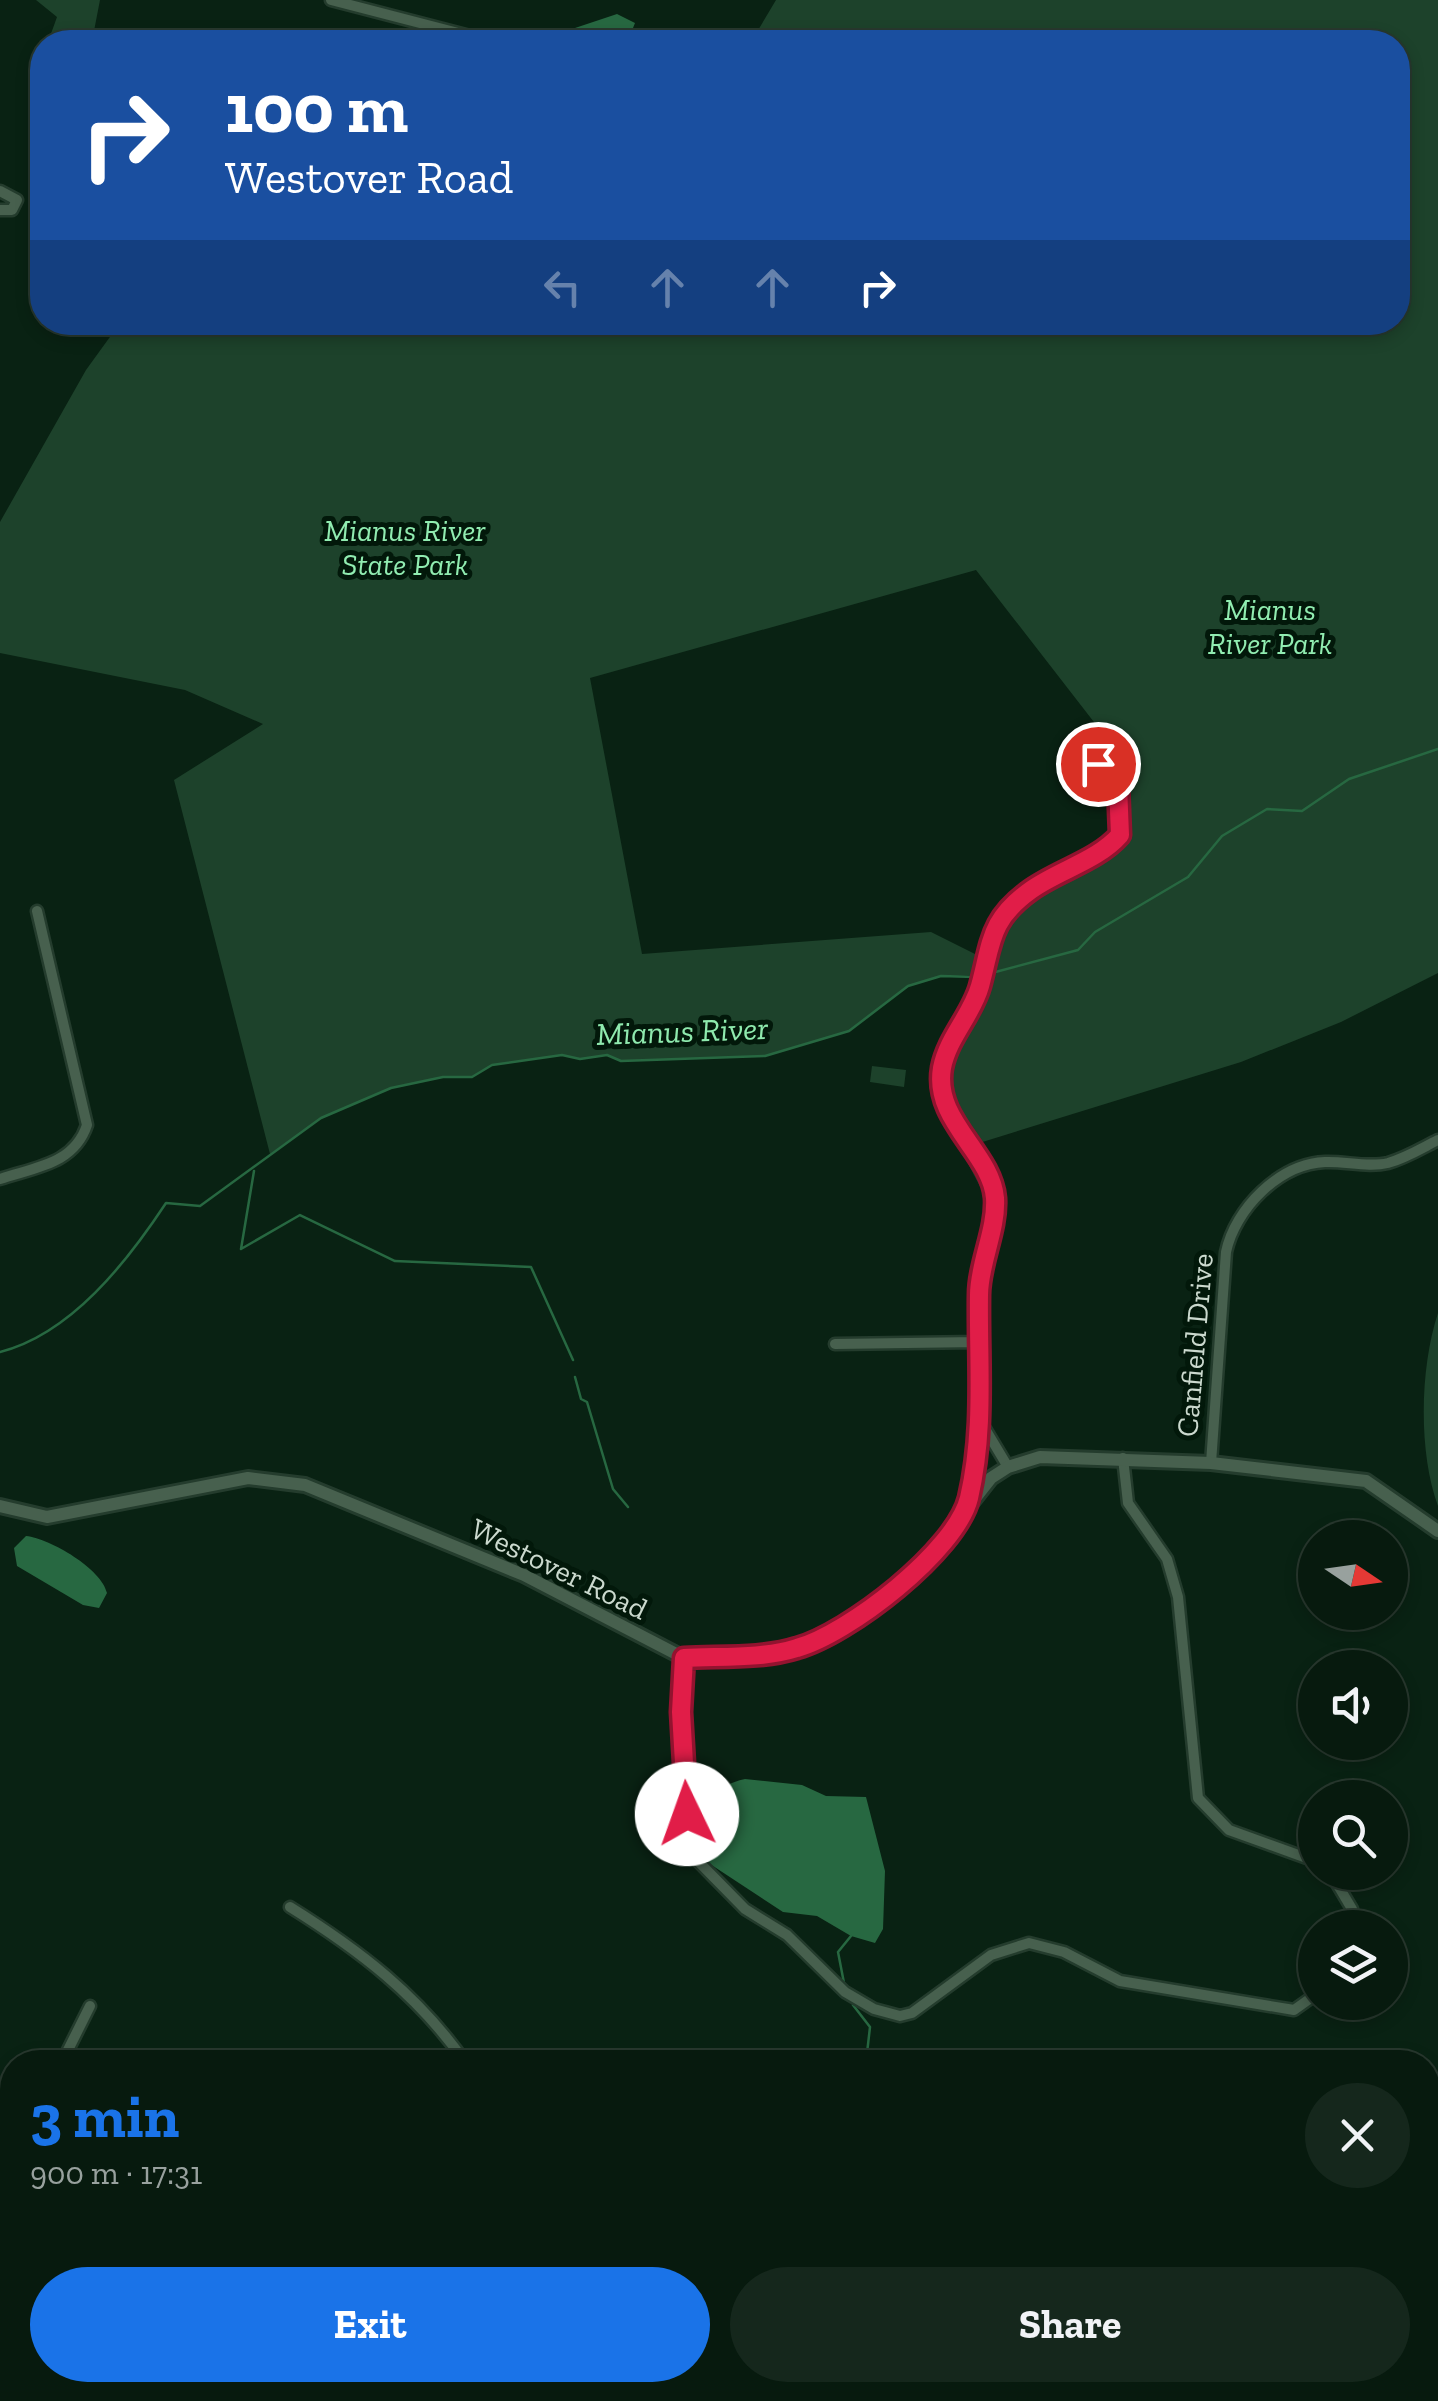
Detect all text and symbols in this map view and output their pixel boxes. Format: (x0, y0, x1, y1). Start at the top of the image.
text: 100 m (225, 66, 408, 150)
icon: right (60, 70, 190, 200)
text: Westover Road (225, 151, 513, 205)
icon: left (535, 260, 590, 315)
icon: ahead (640, 260, 695, 315)
icon: ahead (745, 260, 800, 315)
icon: right (850, 260, 905, 315)
park label: Mianus River State Park (324, 513, 486, 583)
park label: Mianus River Park (1208, 592, 1332, 662)
pin (1056, 722, 1141, 807)
icon: arrive (1071, 737, 1126, 792)
water label: Mianus River (595, 1009, 770, 1053)
street label: Canfield Drive (1169, 1252, 1221, 1438)
street label: Westover Road (465, 1511, 654, 1628)
north arrow (1298, 1520, 1408, 1630)
map controls (1298, 1520, 1408, 2020)
button: sound (1298, 1650, 1408, 1760)
position arrow (635, 1762, 739, 1866)
button: search (1298, 1780, 1408, 1890)
button: layers (1298, 1910, 1408, 2020)
text: 3 min (30, 2080, 179, 2152)
button: close (1305, 2083, 1410, 2188)
text: 900 m · 17:31 (30, 2154, 202, 2192)
button: Exit (30, 2267, 710, 2382)
button: Share (730, 2267, 1410, 2382)

